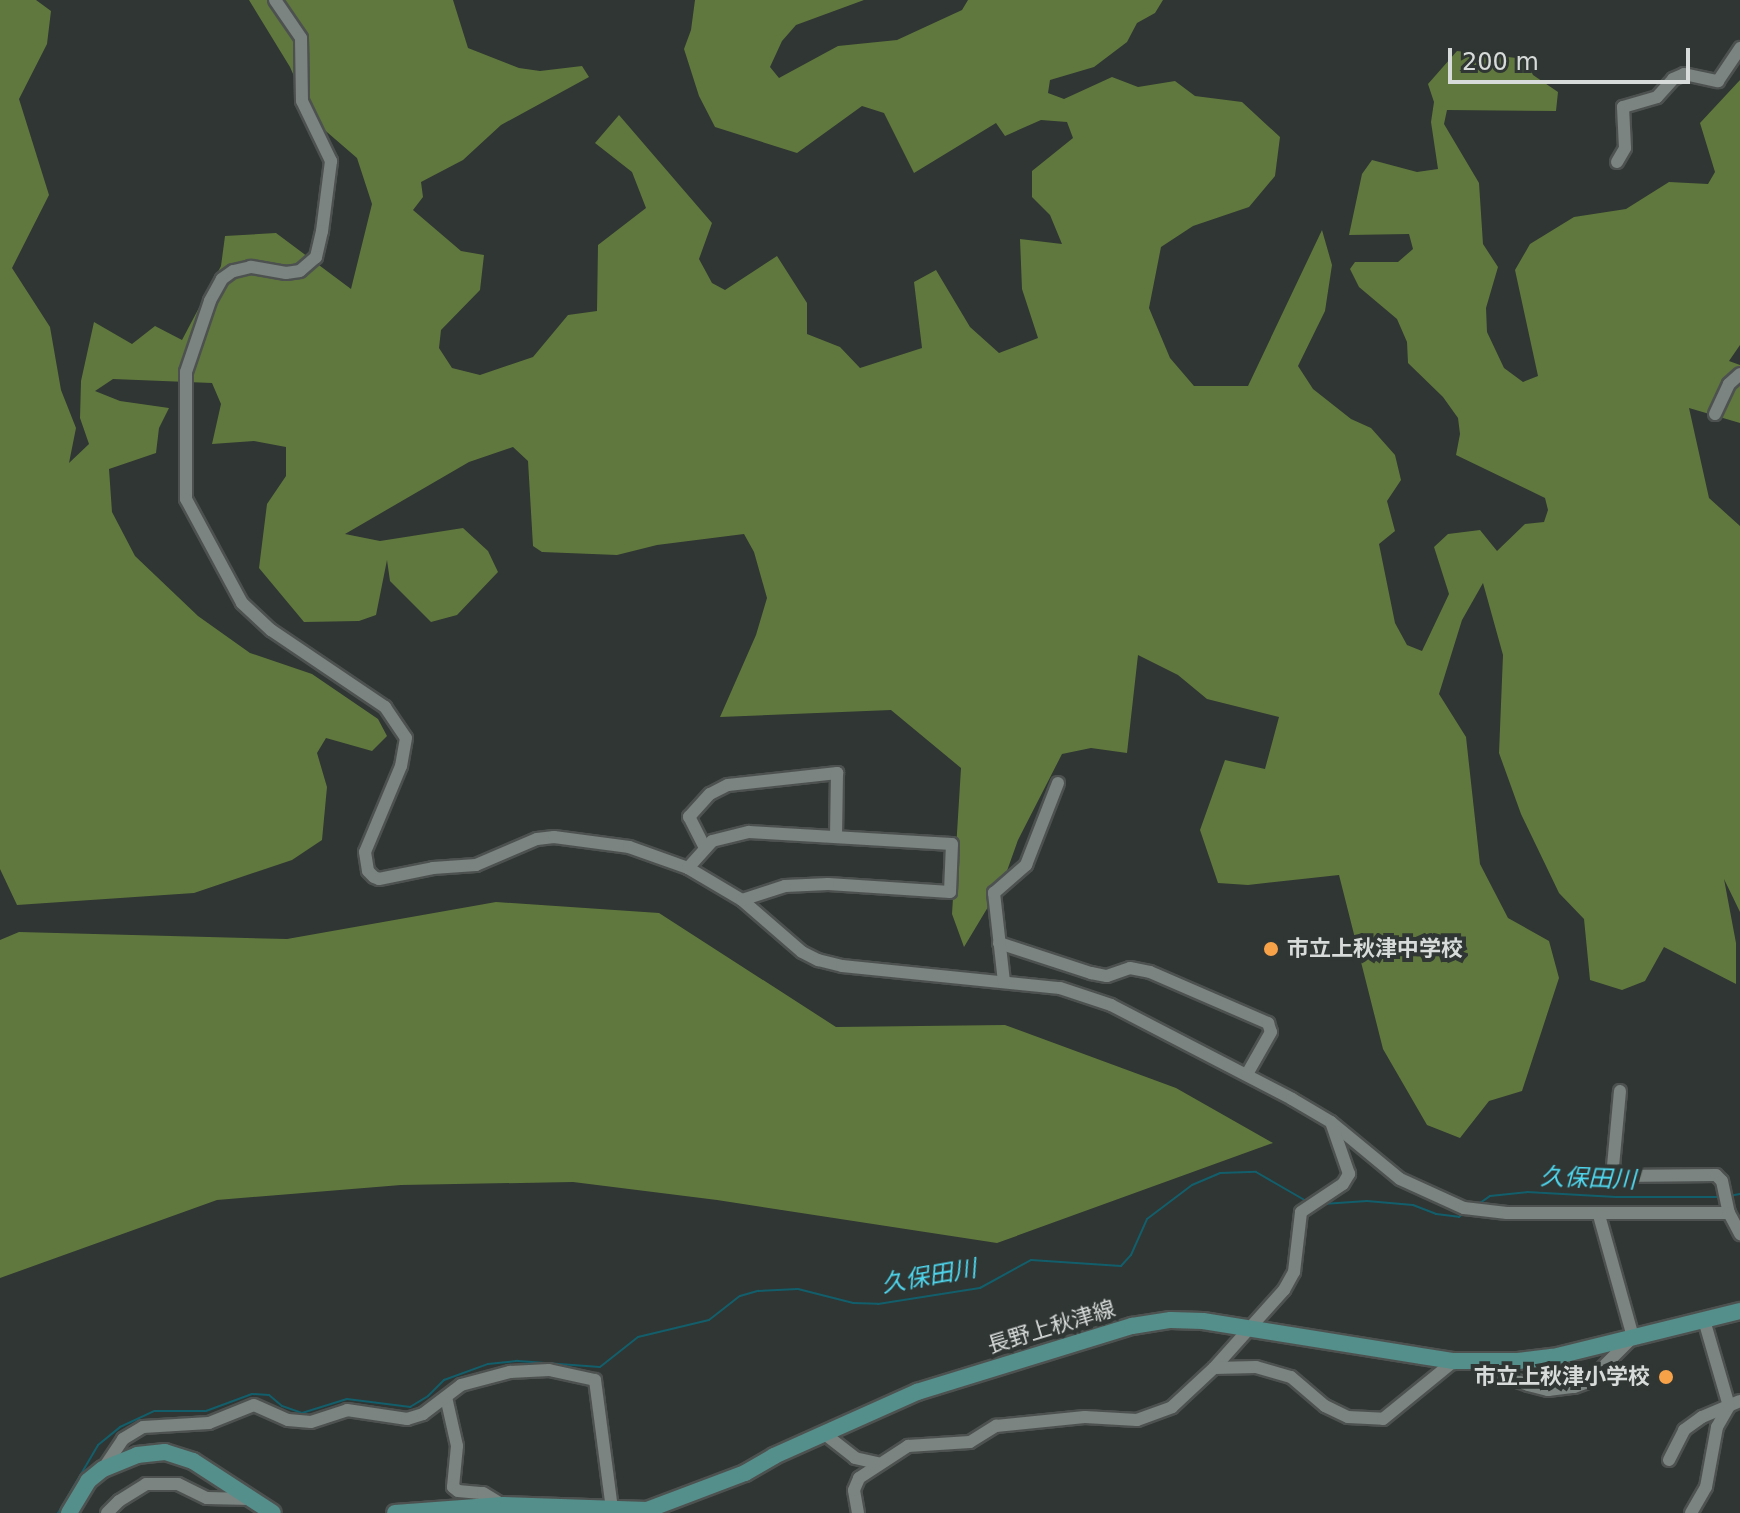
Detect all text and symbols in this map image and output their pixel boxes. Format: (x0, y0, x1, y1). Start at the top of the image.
scale bar (1452, 32, 1694, 82)
text: 200 m (1462, 48, 1539, 76)
place label: 市立上秋津中学校 (1287, 936, 1463, 962)
marker: 市立上秋津中学校 (1262, 940, 1280, 958)
water label: 久保田川 (1540, 1163, 1636, 1195)
water label: 久保田川 (879, 1254, 979, 1300)
street label: 長野上秋津線 (984, 1295, 1118, 1359)
place label: 市立上秋津小学校 (1474, 1364, 1650, 1390)
marker: 市立上秋津小学校 (1657, 1368, 1675, 1386)

